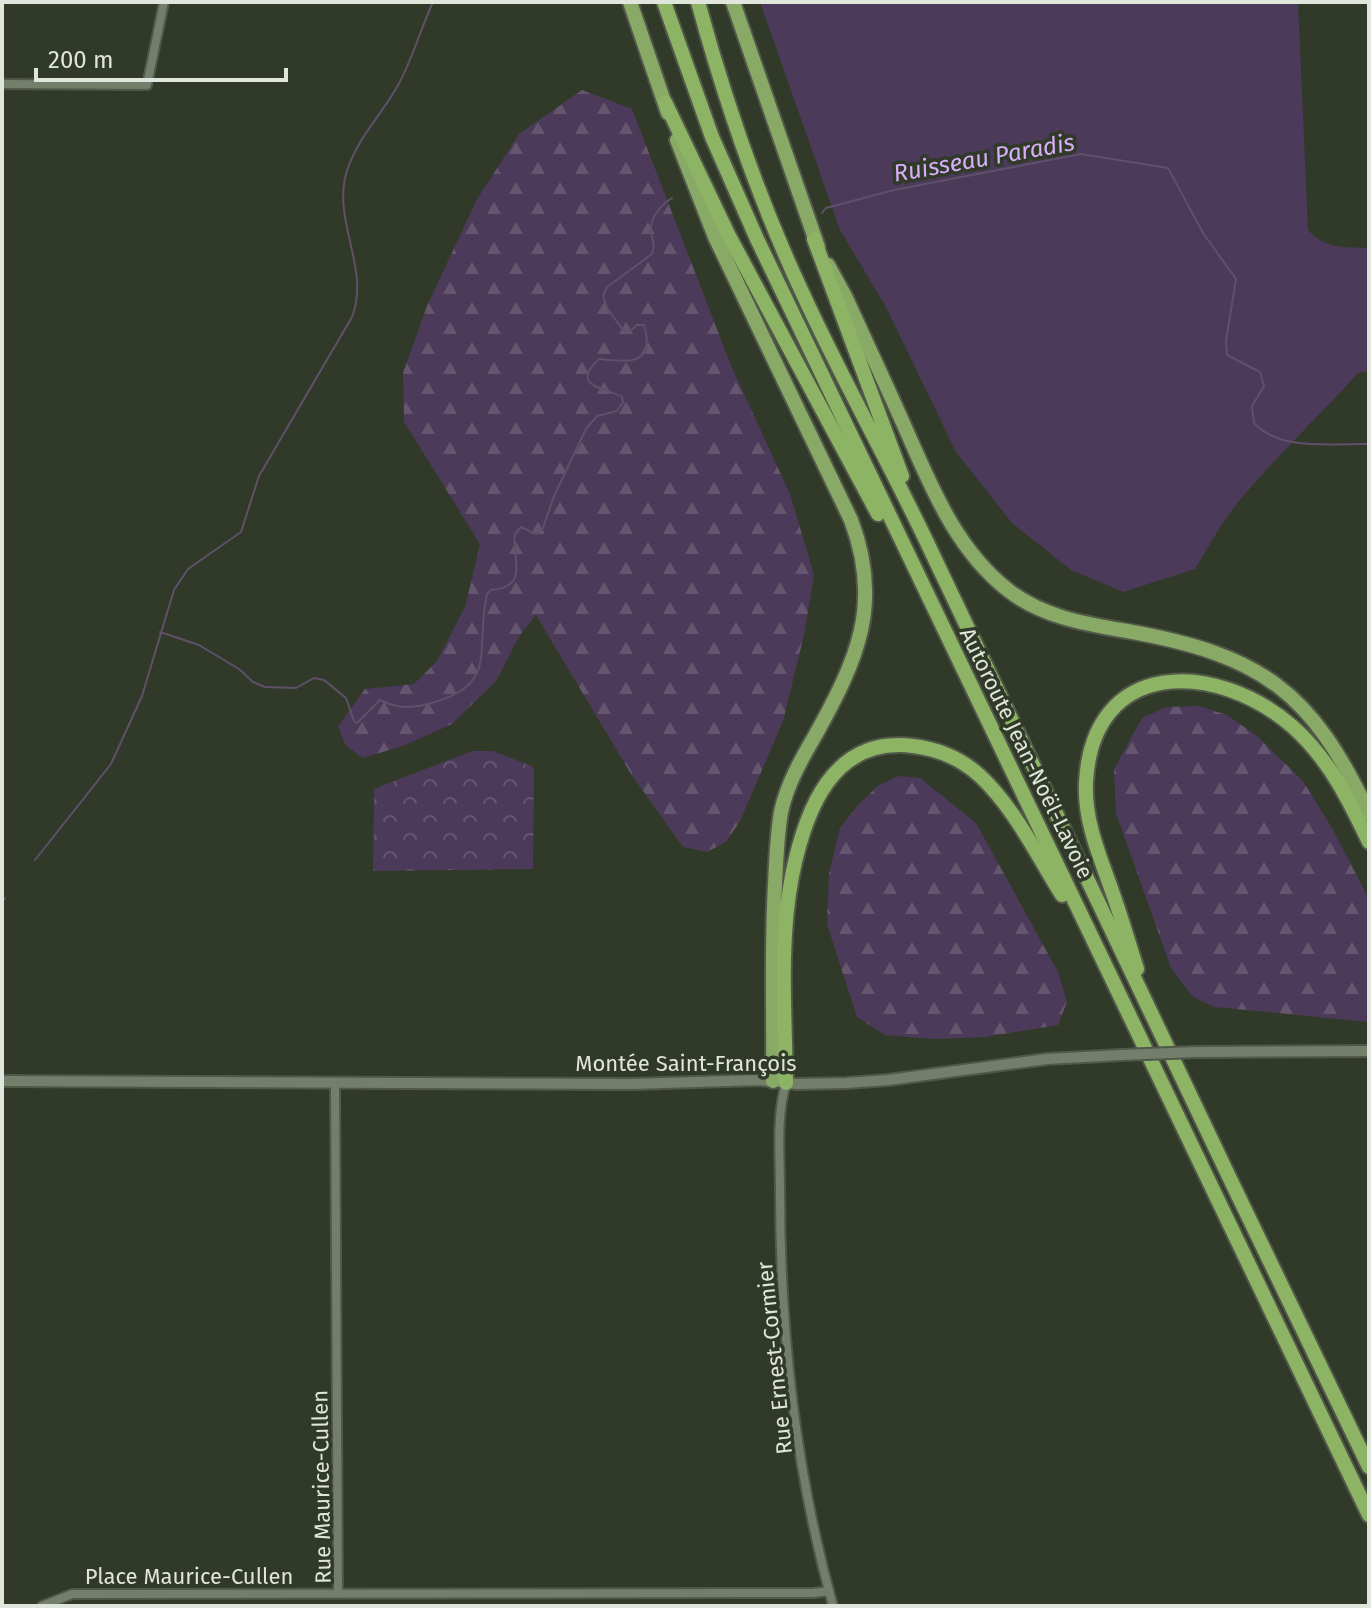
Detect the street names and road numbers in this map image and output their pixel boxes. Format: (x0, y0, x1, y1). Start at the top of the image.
street label: Autoroute Jean-Noël-Lavoie (954, 623, 1099, 883)
street label: Montée Saint-François (575, 1050, 797, 1077)
street label: Rue Ernest-Cormier (751, 1260, 798, 1456)
street label: Rue Maurice-Cullen (306, 1390, 337, 1584)
street label: Place Maurice-Cullen (85, 1563, 293, 1590)

